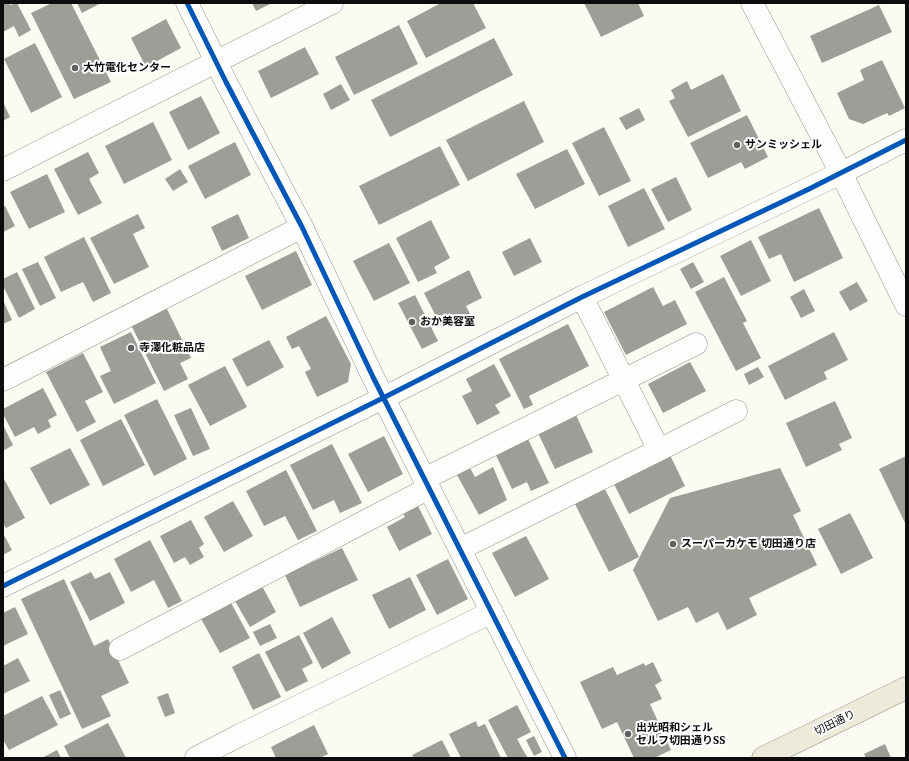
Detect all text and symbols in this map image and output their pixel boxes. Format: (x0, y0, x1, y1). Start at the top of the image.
place label: 大竹電化センター (83, 61, 171, 75)
marker: 大竹電化センター (70, 63, 80, 73)
place label: サンミッシェル (745, 138, 822, 152)
marker: サンミッシェル (732, 140, 742, 150)
place label: おか美容室 (420, 315, 475, 329)
marker: おか美容室 (407, 317, 417, 327)
place label: 寺澤化粧品店 (139, 341, 205, 355)
marker: 寺澤化粧品店 (126, 343, 136, 353)
place label: スーパーカケモ 切田通り店 (681, 537, 816, 551)
marker: スーパーカケモ 切田通り店 (668, 539, 678, 549)
street label: 切田通り (812, 707, 858, 739)
place label: 出光昭和シェル セルフ切田通りSS (636, 721, 725, 747)
marker: 出光昭和シェル セルフ切田通りSS (623, 729, 633, 739)

